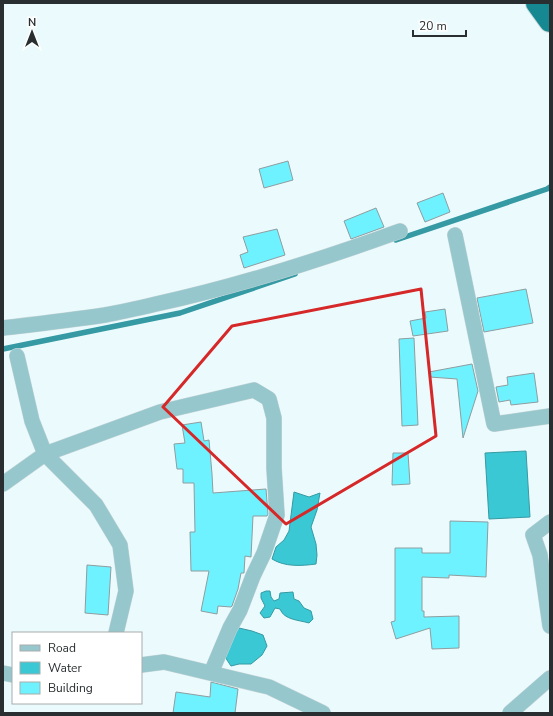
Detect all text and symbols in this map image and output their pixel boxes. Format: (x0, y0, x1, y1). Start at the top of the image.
north arrow (12, 12, 52, 52)
scale bar (413, 12, 466, 38)
text: N (28, 15, 36, 30)
text: 20 m (419, 18, 447, 34)
legend (12, 632, 142, 704)
text: Road (48, 640, 76, 656)
text: Water (48, 660, 82, 676)
text: Building (48, 680, 93, 696)

